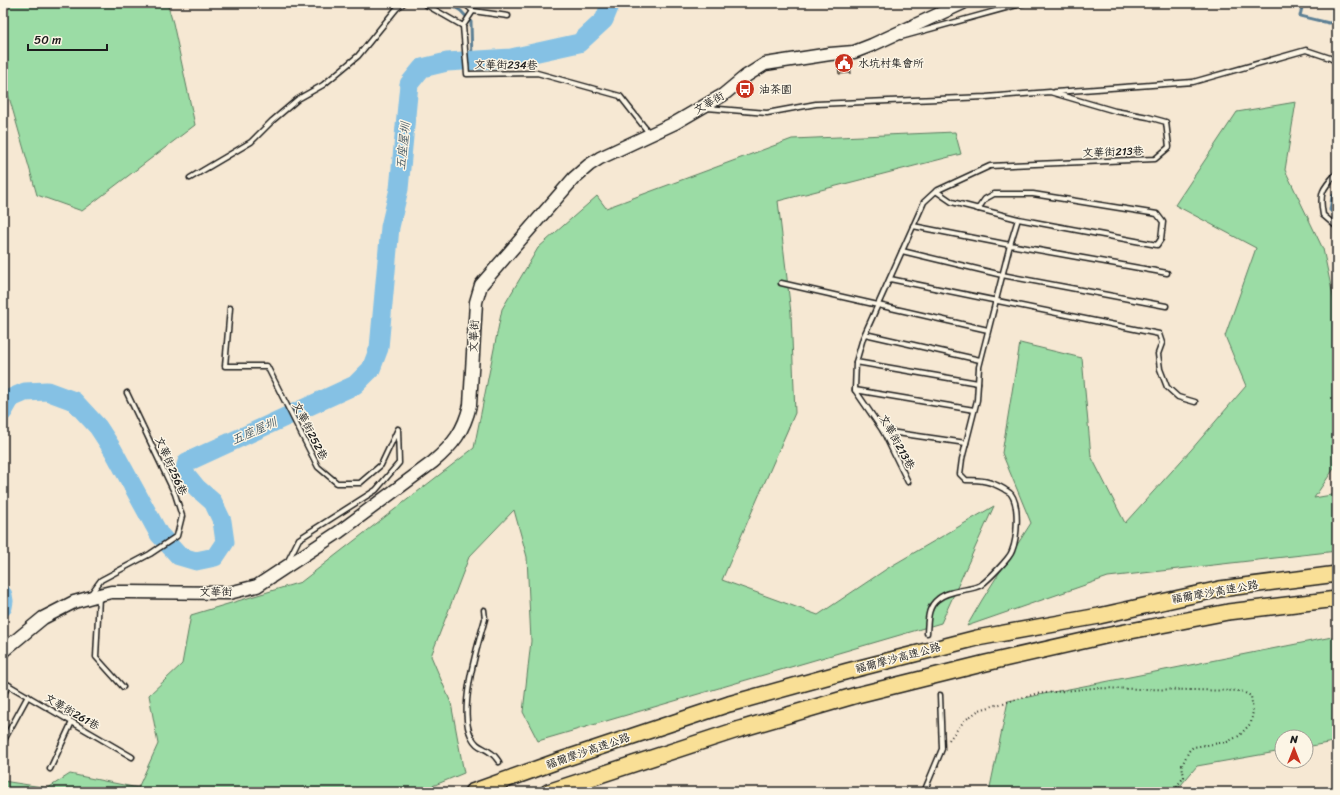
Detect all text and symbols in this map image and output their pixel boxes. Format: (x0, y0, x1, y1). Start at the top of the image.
scale bar (28, 26, 107, 52)
text: 50 m (34, 29, 61, 51)
public building icon: 水坑村集會所 (833, 52, 855, 74)
place label: 水坑村集會所 (858, 54, 924, 73)
street label: 文華街234巷 (474, 55, 538, 75)
bus stop icon: 油茶園 (734, 78, 756, 100)
place label: 油茶園 (759, 80, 792, 99)
street label: 文華街 (690, 86, 729, 119)
water label: 五座屋圳 (390, 119, 417, 171)
street label: 文華街213巷 (1082, 141, 1144, 163)
street label: 文華街 (464, 318, 484, 353)
street label: 文華街252巷 (287, 398, 333, 464)
water label: 五座屋圳 (228, 410, 282, 451)
street label: 文華街213巷 (874, 411, 920, 473)
street label: 文華街256巷 (149, 433, 193, 499)
street label: 福爾摩沙高速公路 (1170, 575, 1260, 609)
street label: 文華街 (199, 582, 234, 602)
street label: 福爾摩沙高速公路 (853, 637, 943, 679)
street label: 文華街261巷 (41, 688, 103, 736)
street label: 福爾摩沙高速公路 (543, 728, 633, 774)
north arrow (1274, 729, 1314, 769)
text: N (1289, 730, 1298, 749)

